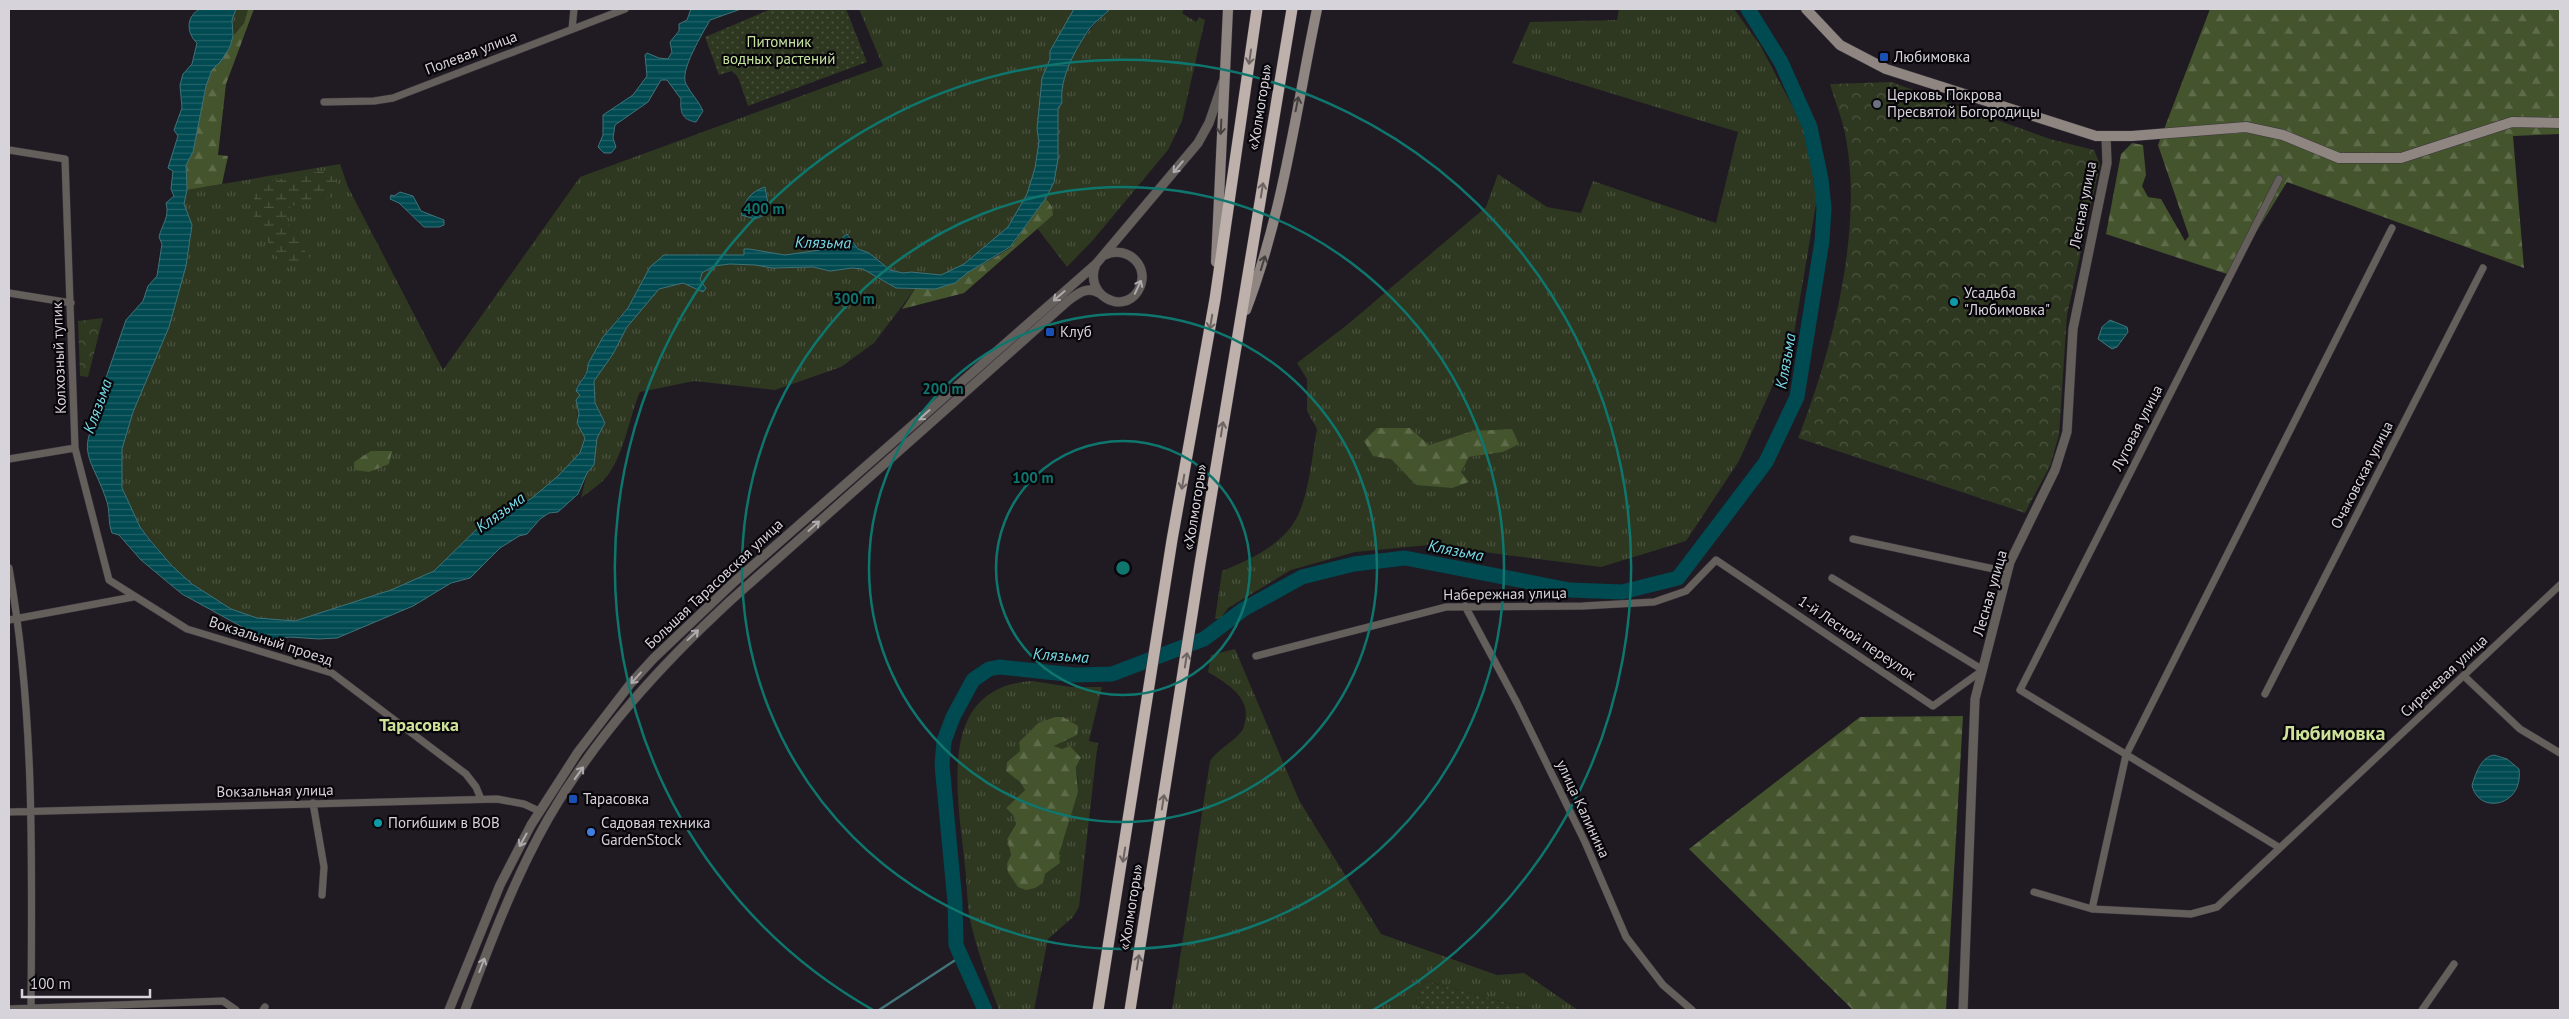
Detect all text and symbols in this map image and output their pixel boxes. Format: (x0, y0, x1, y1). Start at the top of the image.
street label: Полевая улица (422, 26, 520, 79)
park label: Питомник водных растений (723, 32, 835, 68)
place label: Любимовка (1893, 47, 1970, 66)
one-way arrow (1245, 49, 1255, 65)
marker: Любимовка (1878, 51, 1890, 63)
street label: «Холмогоры» (1243, 62, 1276, 152)
place label: Церковь Покрова Пресвятой Богородицы (1887, 85, 2040, 121)
one-way arrow (1293, 96, 1302, 112)
marker: Церковь Покрова Пресвятой Богородицы (1871, 98, 1883, 110)
one-way arrow (1217, 119, 1226, 135)
one-way arrow (1172, 160, 1183, 173)
street label: Лесная улица (2065, 160, 2100, 251)
one-way arrow (1257, 183, 1267, 199)
text: 400 m (743, 199, 785, 218)
water label: Клязьма (795, 232, 851, 252)
one-way arrow (1258, 255, 1268, 271)
one-way arrow (1134, 279, 1144, 294)
place label: Усадьба "Любимовка" (1964, 283, 2050, 319)
text: 300 m (833, 289, 875, 308)
one-way arrow (1053, 291, 1066, 302)
marker: Усадьба "Любимовка" (1948, 296, 1960, 308)
street label: Колхозный тупик (47, 301, 70, 414)
one-way arrow (1205, 313, 1215, 329)
place label: Клуб (1060, 322, 1092, 341)
marker: Клуб (1044, 326, 1056, 338)
water label: Клязьма (1770, 331, 1800, 390)
water label: Клязьма (78, 376, 116, 436)
text: 200 m (922, 379, 964, 398)
street label: Луговая улица (2106, 382, 2166, 475)
one-way arrow (917, 409, 930, 421)
street label: Очаковская улица (2326, 418, 2397, 532)
one-way arrow (1218, 422, 1228, 438)
street label: «Холмогоры» (1178, 462, 1211, 552)
text: 100 m (1012, 468, 1054, 487)
one-way arrow (1177, 473, 1187, 489)
water label: Клязьма (471, 487, 529, 537)
street label: Большая Тарасовская улица (641, 515, 787, 653)
one-way arrow (807, 520, 820, 532)
water label: Клязьма (1427, 535, 1486, 565)
street label: Лесная улица (1968, 548, 2011, 639)
centre of rings (1114, 559, 1132, 577)
street label: Набережная улица (1443, 583, 1567, 604)
street label: 1-й Лесной переулок (1795, 591, 1921, 685)
street label: Вокзальный проезд (207, 612, 336, 670)
one-way arrow (687, 629, 700, 641)
street label: Сиреневая улица (2396, 630, 2491, 721)
water label: Клязьма (1032, 643, 1090, 667)
one-way arrow (1181, 652, 1191, 668)
one-way arrow (630, 671, 642, 684)
district label: Тарасовка (379, 713, 459, 736)
district label: Любимовка (2282, 720, 2385, 746)
street label: улица Калинина (1552, 757, 1615, 861)
one-way arrow (574, 767, 584, 781)
street label: Вокзальная улица (216, 780, 334, 801)
place label: Тарасовка (583, 789, 649, 808)
marker: Тарасовка (567, 793, 579, 805)
one-way arrow (1158, 794, 1168, 810)
place label: Погибшим в ВОВ (388, 813, 500, 832)
place label: Садовая техника GardenStock (601, 813, 711, 849)
marker: Погибшим в ВОВ (372, 817, 384, 829)
marker: Садовая техника GardenStock (585, 826, 597, 838)
one-way arrow (518, 832, 528, 847)
one-way arrow (1118, 846, 1128, 862)
street label: «Холмогоры» (1114, 862, 1147, 952)
one-way arrow (1133, 954, 1143, 970)
one-way arrow (478, 957, 487, 973)
scale bar (22, 966, 150, 998)
text: 100 m (30, 974, 71, 993)

